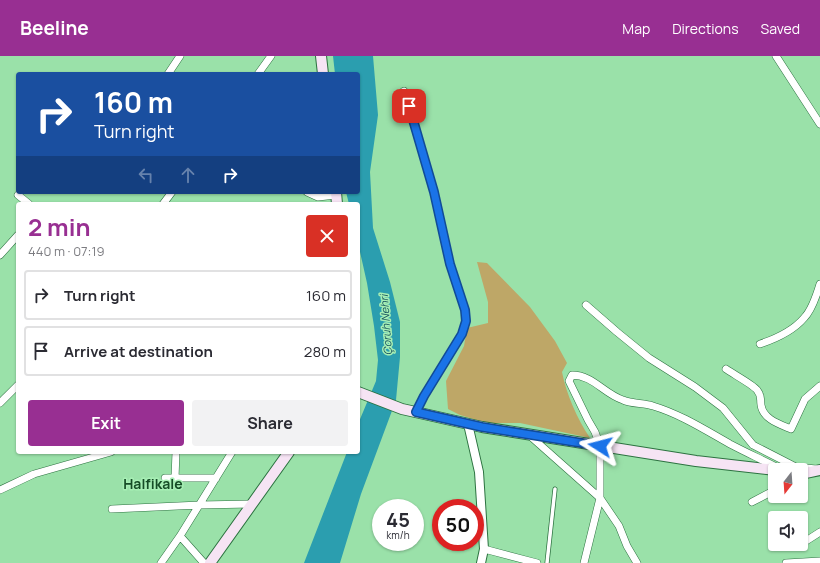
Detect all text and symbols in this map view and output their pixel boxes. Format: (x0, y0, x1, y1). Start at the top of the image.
text: Beeline (20, 15, 89, 41)
text: Map (622, 19, 650, 38)
text: Directions (672, 19, 739, 38)
text: Saved (761, 19, 800, 38)
text: 160 m (94, 83, 173, 121)
icon: right (28, 88, 80, 140)
pin (392, 89, 426, 123)
icon: arrive (398, 95, 420, 117)
text: Turn right (94, 119, 175, 143)
icon: left (135, 164, 157, 186)
icon: ahead (177, 164, 199, 186)
icon: right (219, 164, 241, 186)
text: 2 min (28, 210, 90, 243)
button: close (306, 215, 348, 257)
text: 440 m · 07:19 (28, 242, 105, 260)
icon: right (30, 284, 52, 306)
text: Turn right (64, 285, 135, 306)
text: 160 m (306, 285, 346, 306)
water label: Çoruh Nehri (376, 293, 395, 356)
icon: arrive (30, 340, 52, 362)
text: Arrive at destination (64, 341, 213, 362)
text: 280 m (304, 341, 346, 362)
button: Exit (28, 400, 184, 446)
button: Share (192, 400, 348, 446)
position arrow (579, 425, 621, 467)
north arrow (768, 463, 808, 503)
map controls (768, 463, 808, 551)
district label: Halfikale (123, 474, 183, 493)
speed limit sign: 50 (432, 499, 484, 551)
text: 45 (386, 506, 410, 533)
button: sound (768, 511, 808, 551)
text: km/h (386, 528, 410, 542)

